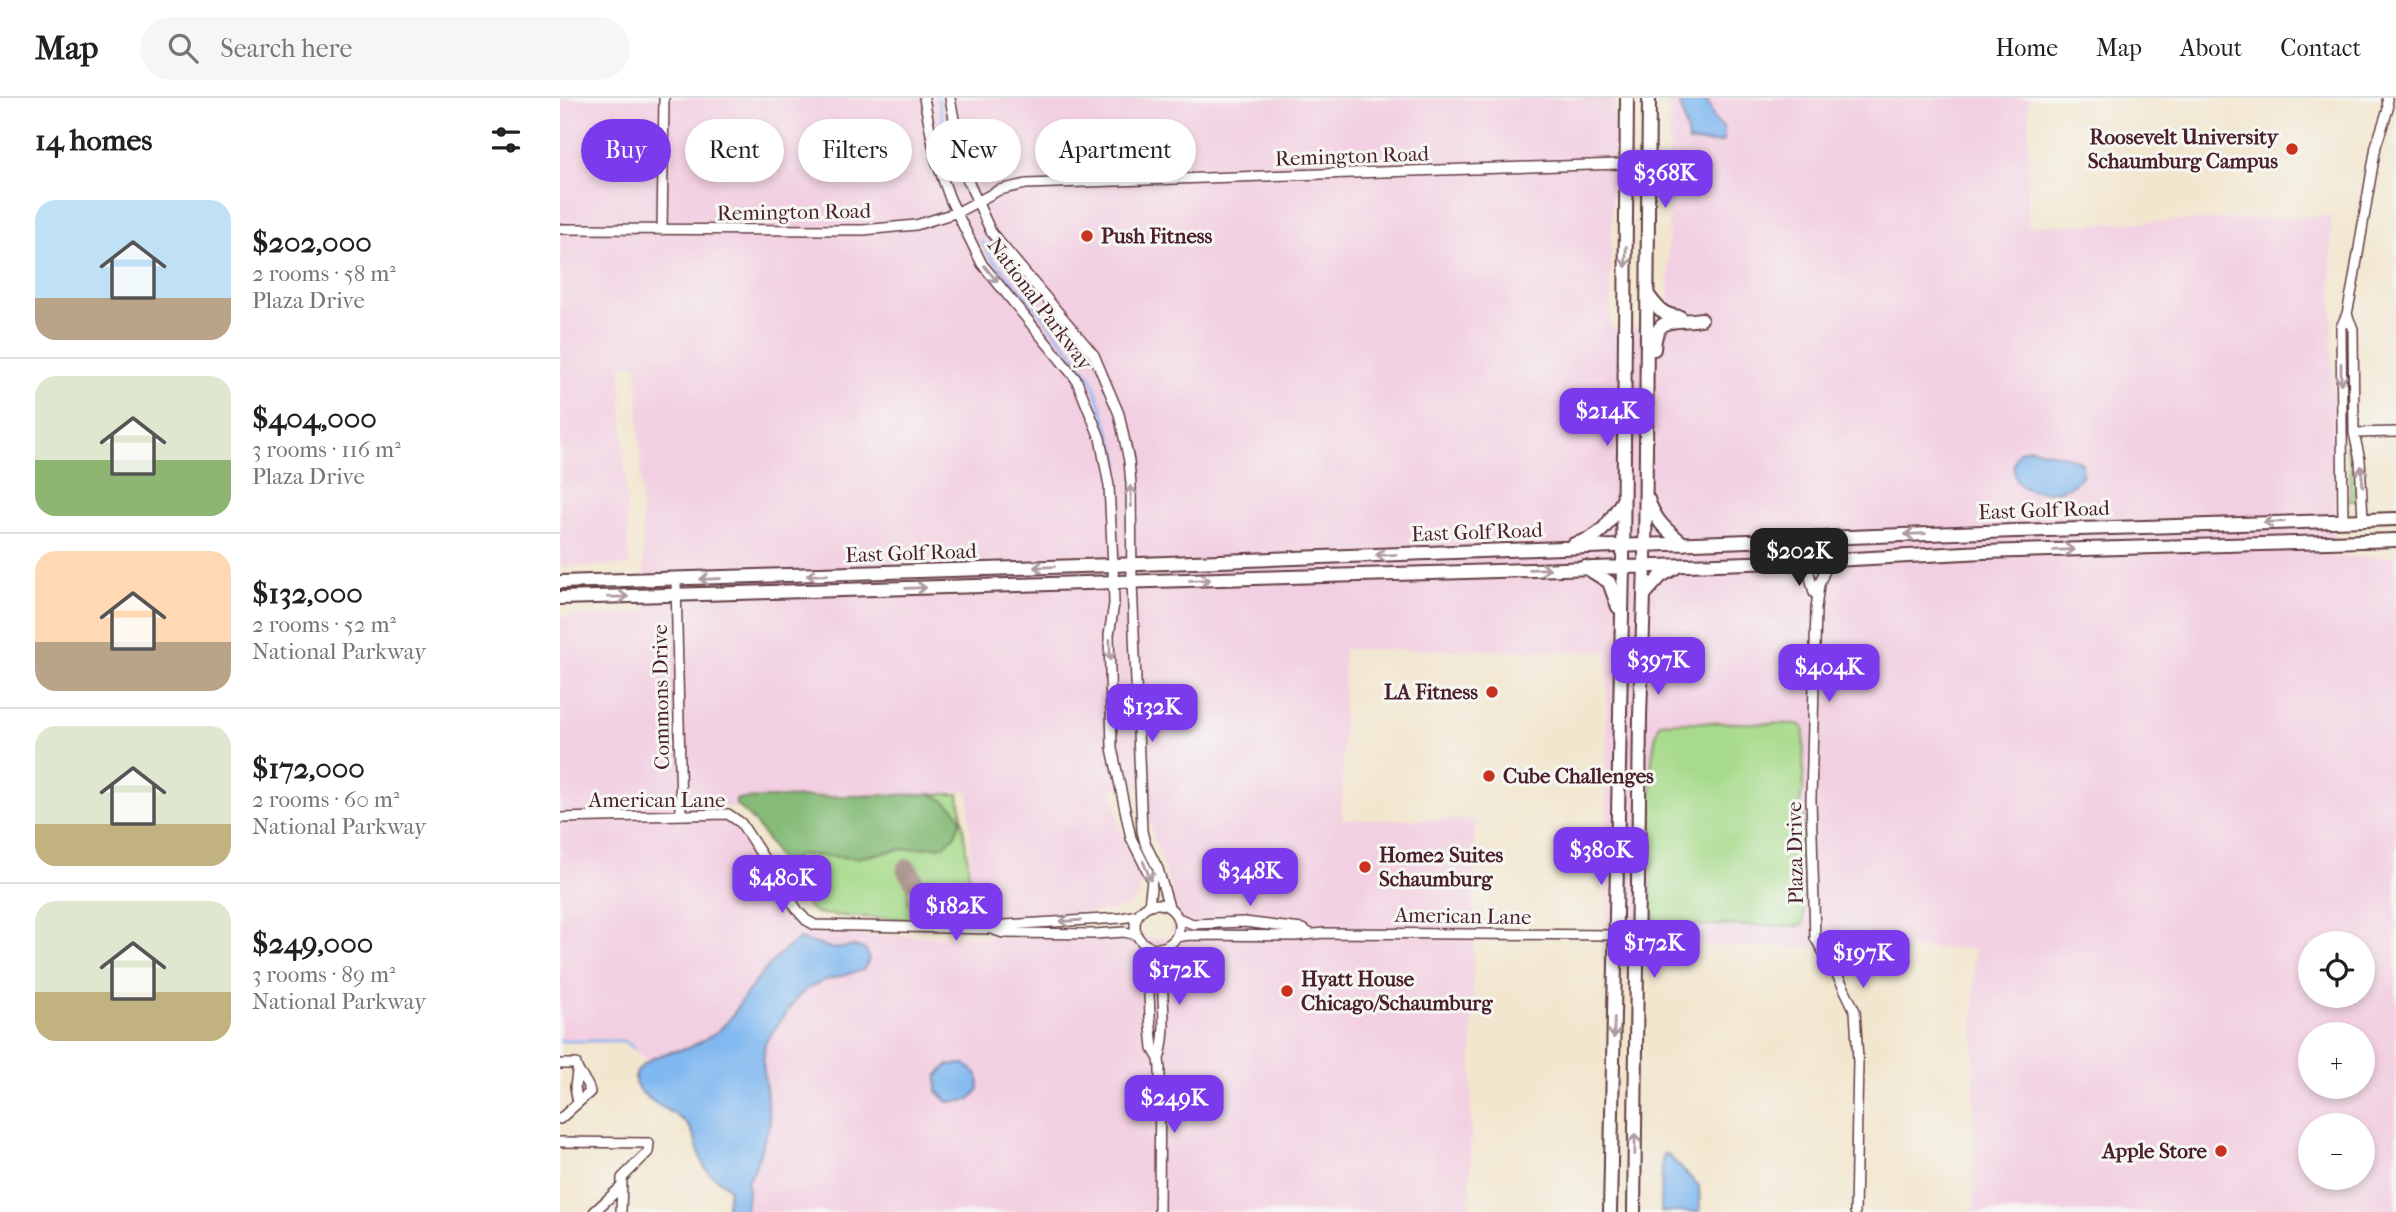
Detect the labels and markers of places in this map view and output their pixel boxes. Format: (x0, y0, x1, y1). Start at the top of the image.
place label: Roosevelt University Schaumburg Campus (2088, 125, 2280, 173)
marker: Roosevelt University Schaumburg Campus (2284, 141, 2300, 157)
pin: $368K (1616, 150, 1714, 210)
place label: Push Fitness (1101, 224, 1213, 248)
marker: Push Fitness (1079, 228, 1095, 244)
pin: $214K (1558, 388, 1656, 448)
pin: $202K (1750, 528, 1848, 588)
pin: $397K (1609, 638, 1707, 697)
pin: $404K (1780, 644, 1878, 704)
place label: LA Fitness (1384, 680, 1478, 704)
pin: $132K (1103, 684, 1201, 744)
marker: LA Fitness (1484, 684, 1500, 700)
place label: Cube Challenges (1503, 764, 1654, 788)
marker: Cube Challenges (1481, 768, 1497, 784)
pin: $380K (1552, 828, 1650, 887)
place label: Home2 Suites Schaumburg (1379, 843, 1504, 891)
pin: $348K (1201, 848, 1299, 908)
pin: $480K (733, 856, 831, 915)
marker: Home2 Suites Schaumburg (1357, 859, 1373, 875)
pin: $182K (907, 884, 1005, 943)
pin: $172K (1605, 920, 1703, 980)
pin: $197K (1814, 930, 1912, 990)
pin: $172K (1130, 948, 1228, 1007)
place label: Hyatt House Chicago/Schaumburg (1301, 967, 1493, 1015)
marker: Hyatt House Chicago/Schaumburg (1279, 983, 1295, 999)
pin: $249K (1125, 1076, 1223, 1135)
place label: Apple Store (2100, 1139, 2208, 1163)
marker: Apple Store (2213, 1143, 2229, 1159)

